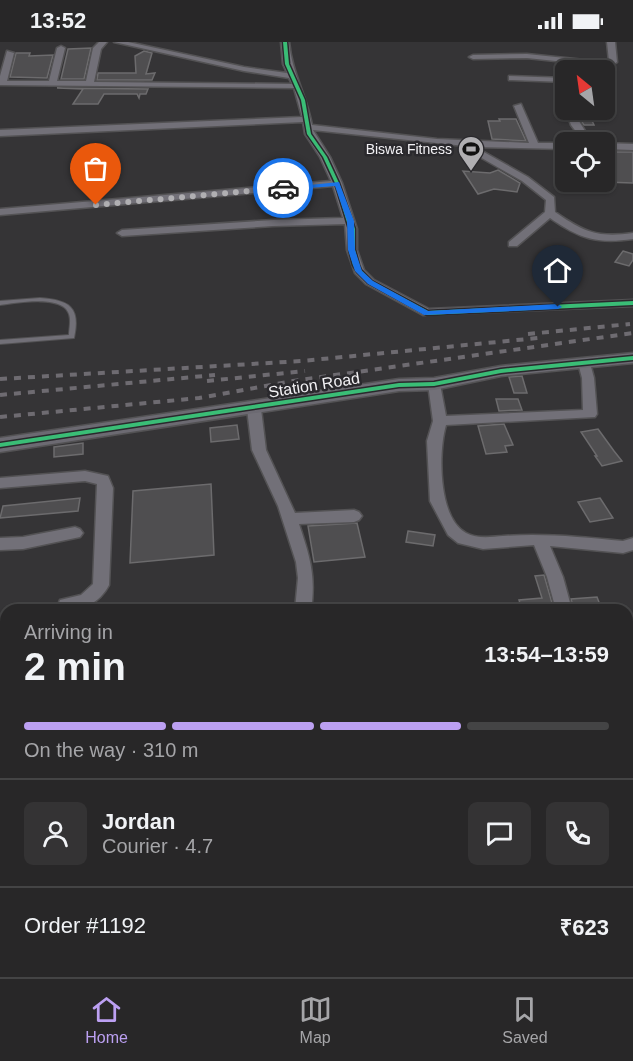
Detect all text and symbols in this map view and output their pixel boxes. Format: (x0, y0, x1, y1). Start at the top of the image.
text: 13:52 (30, 8, 86, 33)
north arrow (555, 60, 615, 120)
map controls (555, 60, 615, 192)
button: locate (555, 132, 615, 192)
sports icon: Biswa Fitness (456, 134, 486, 172)
place label: Biswa Fitness (366, 141, 452, 157)
pin (70, 143, 121, 205)
icon: bag (79, 152, 112, 185)
courier (253, 158, 313, 218)
icon: car (267, 172, 300, 205)
pin (532, 245, 583, 307)
icon: home (541, 254, 574, 287)
street label: Station Road (267, 369, 361, 401)
text: Arriving in (24, 621, 113, 643)
text: 13:54–13:59 (484, 642, 609, 667)
text: 2 min (24, 645, 126, 688)
text: On the way · 310 m (24, 739, 199, 761)
button: person (24, 802, 87, 865)
button: chat (468, 802, 531, 865)
button: phone (546, 802, 609, 865)
text: Jordan (102, 809, 175, 834)
text: Courier · 4.7 (102, 835, 213, 857)
text: Order #1192 (24, 913, 146, 938)
text: ₹623 (560, 915, 609, 940)
tab: Home (85, 993, 128, 1047)
tab: Map (299, 993, 332, 1047)
tab: Saved (502, 993, 548, 1047)

